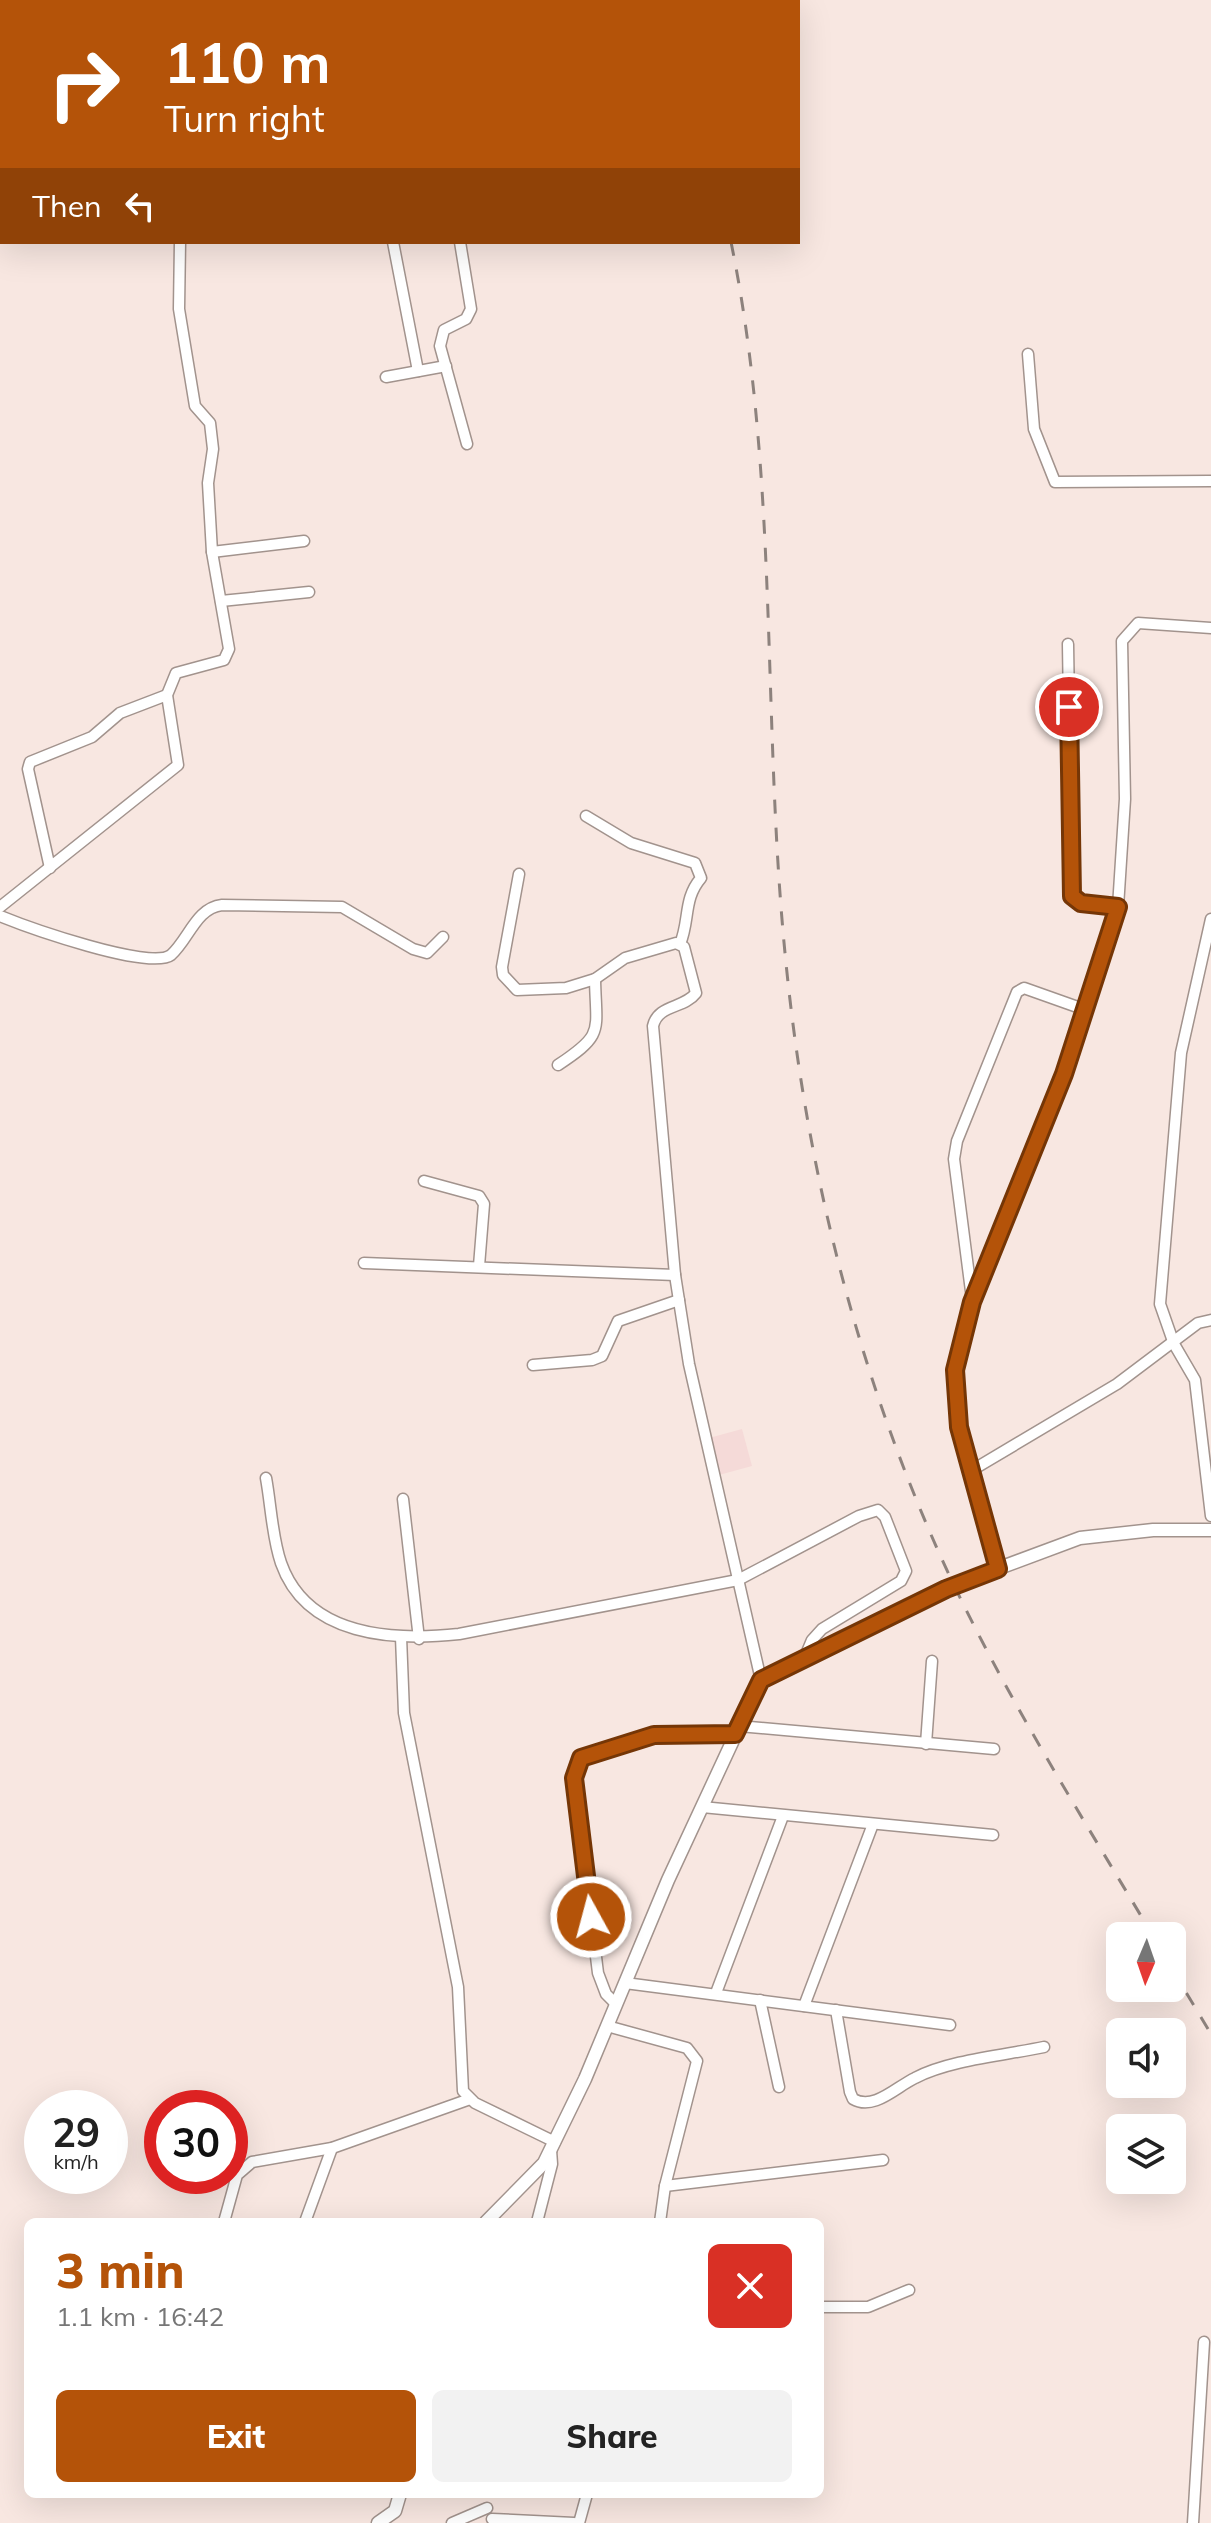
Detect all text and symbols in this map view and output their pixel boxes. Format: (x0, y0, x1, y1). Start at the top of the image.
text: 110 m (164, 27, 331, 97)
icon: right (32, 32, 136, 136)
text: Turn right (164, 96, 325, 141)
icon: left (118, 184, 162, 228)
text: Then (32, 187, 102, 225)
pin (1035, 673, 1103, 741)
icon: arrive (1047, 685, 1091, 729)
position arrow (549, 1875, 633, 1959)
north arrow (1106, 1922, 1186, 2002)
map controls (1106, 1922, 1186, 2194)
button: sound (1106, 2018, 1186, 2098)
speed limit sign: 30 (144, 2090, 248, 2194)
text: 29 (52, 2107, 100, 2157)
button: layers (1106, 2114, 1186, 2194)
text: km/h (53, 2149, 99, 2174)
text: 3 min (56, 2240, 185, 2300)
button: close (708, 2244, 792, 2328)
text: 1.1 km · 16:42 (56, 2300, 224, 2333)
button: Exit (56, 2390, 416, 2482)
button: Share (432, 2390, 792, 2482)

